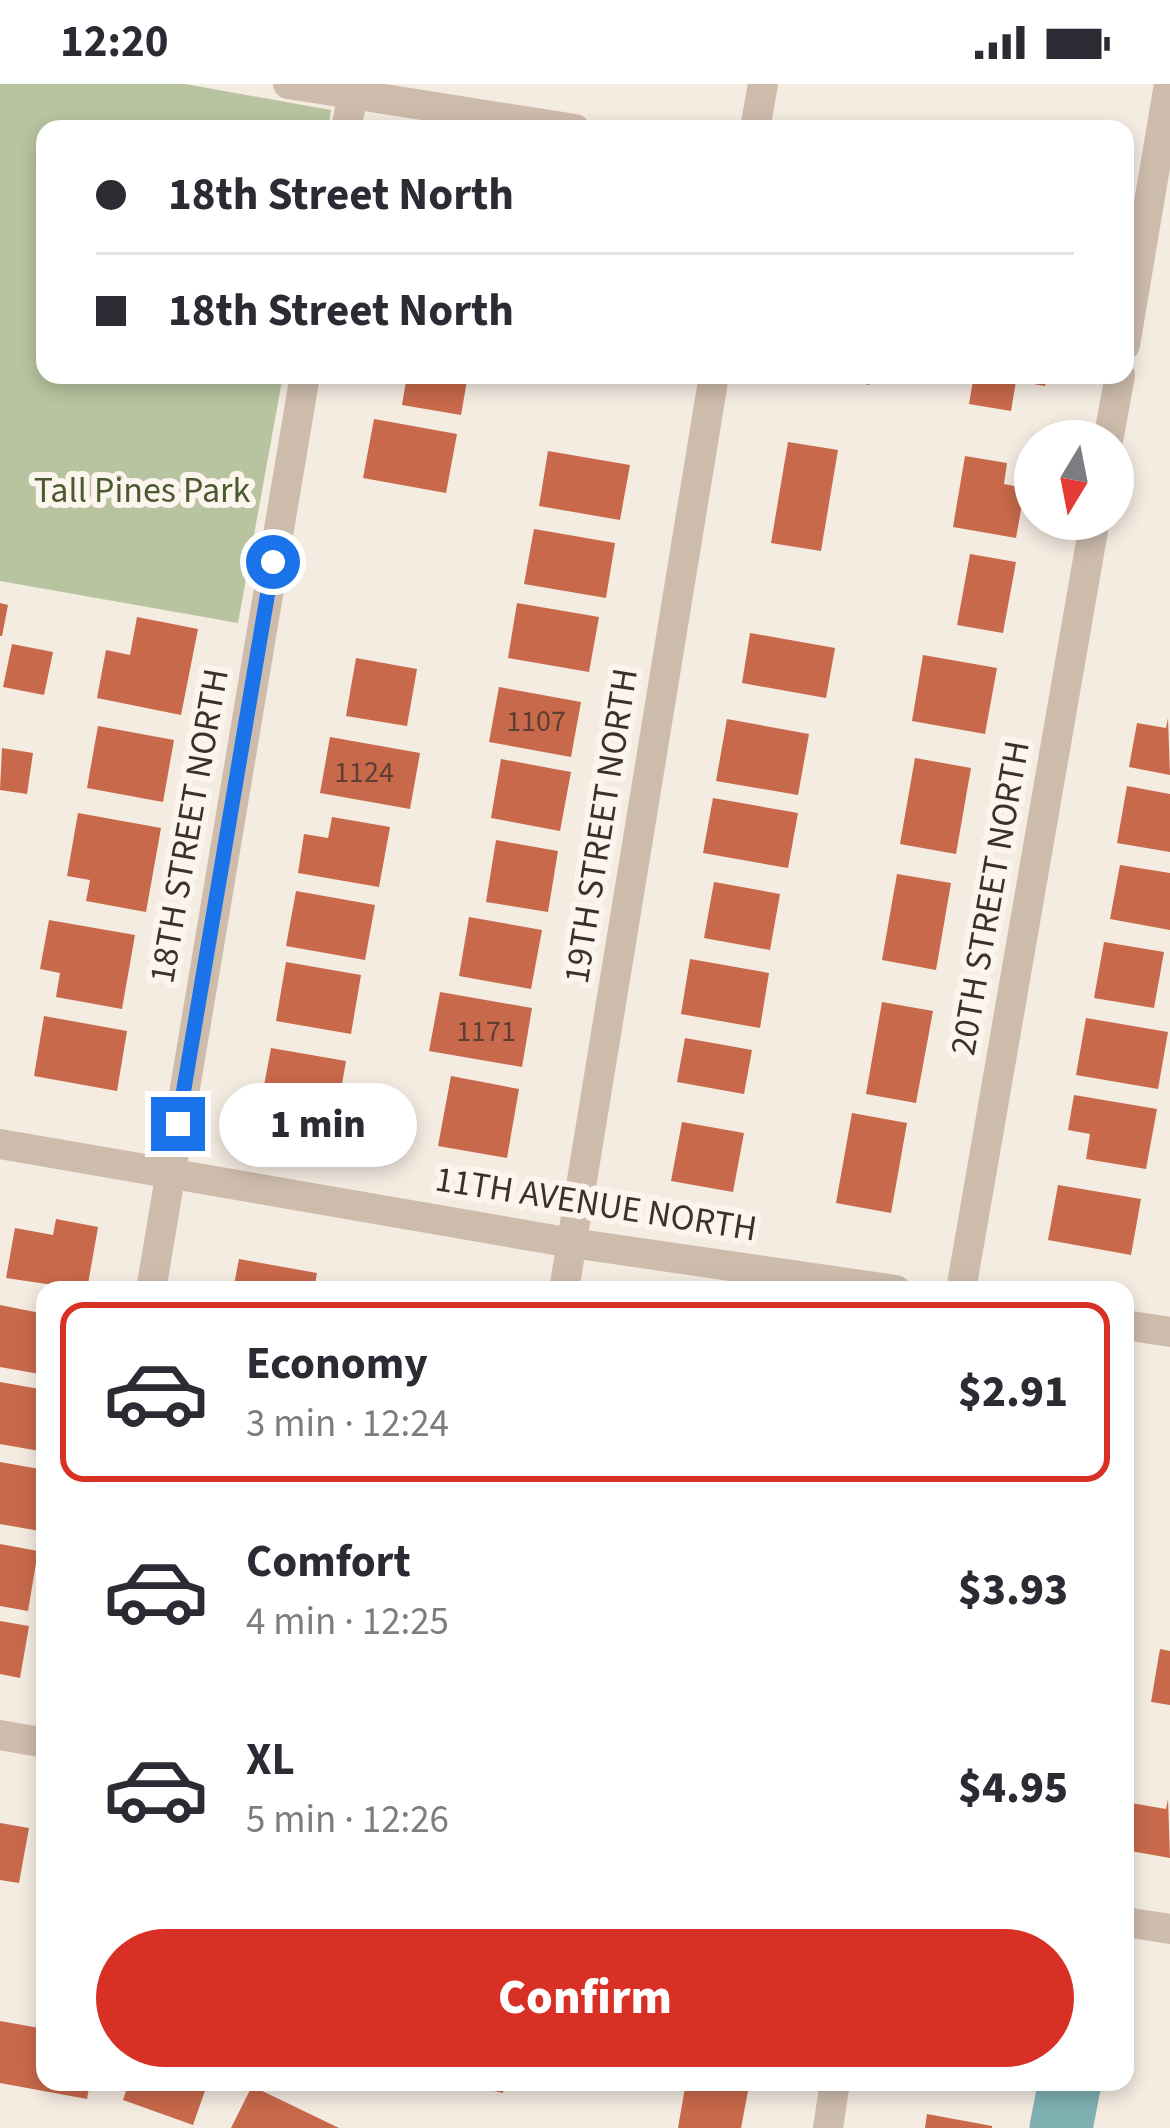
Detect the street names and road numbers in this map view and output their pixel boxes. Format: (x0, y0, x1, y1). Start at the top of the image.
street label: 18TH STREET NORTH (136, 665, 242, 987)
street label: 19TH STREET NORTH (551, 665, 651, 987)
street label: 20TH STREET NORTH (937, 737, 1043, 1059)
street label: 11TH AVENUE NORTH (432, 1153, 760, 1255)

